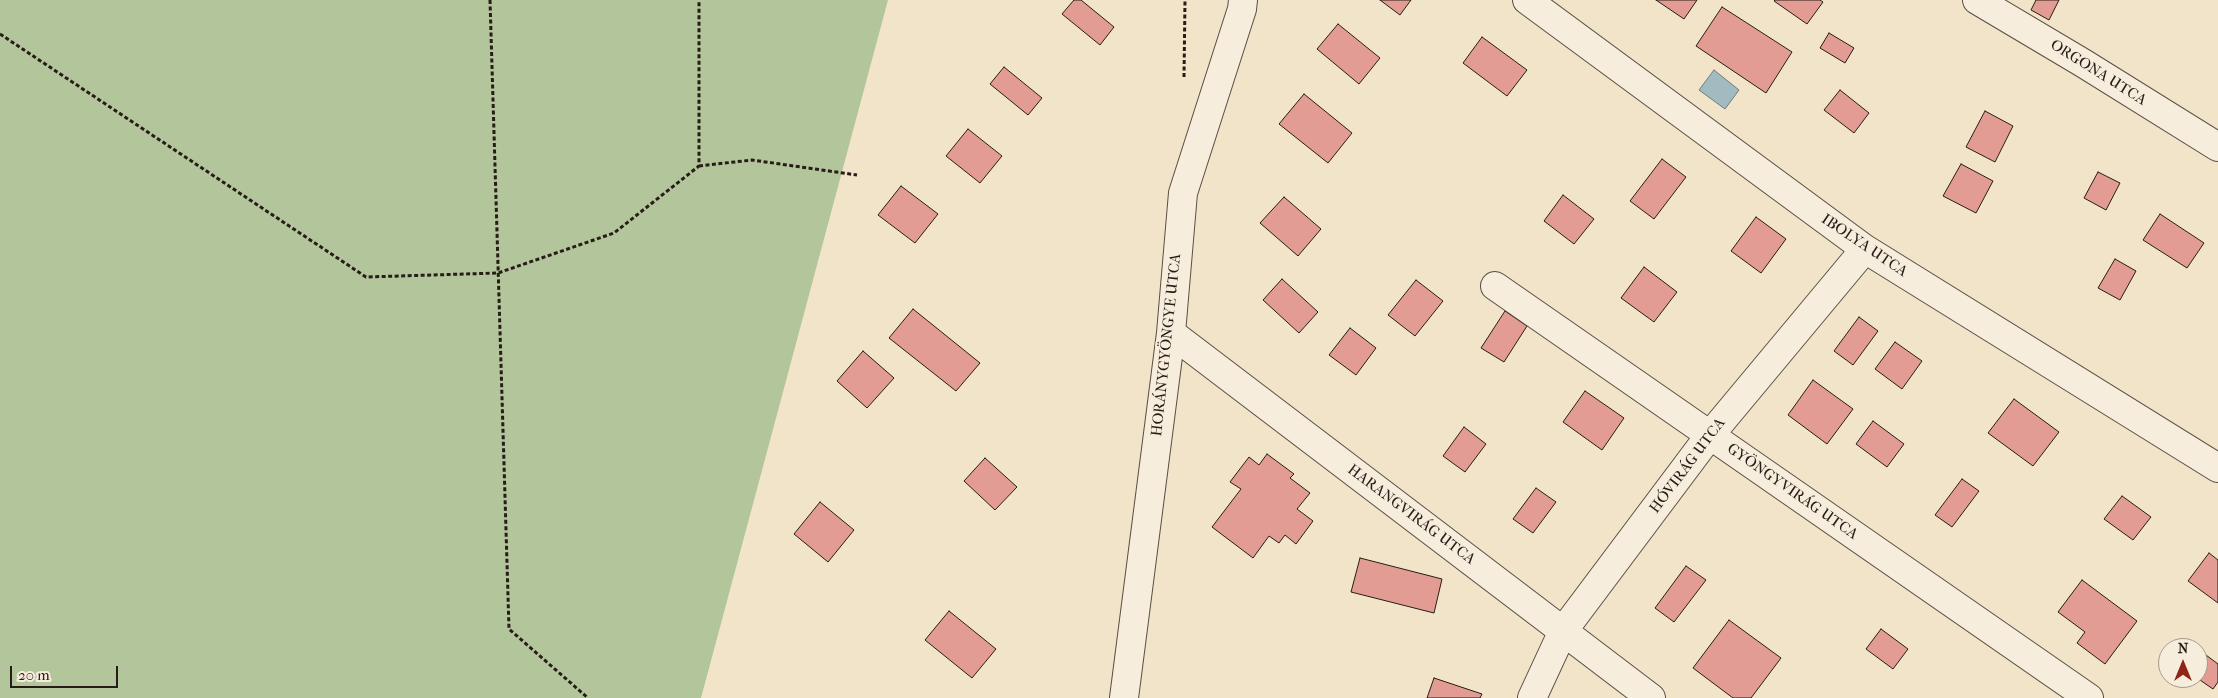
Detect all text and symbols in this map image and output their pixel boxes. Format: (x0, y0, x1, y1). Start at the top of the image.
street label: ORGONA UTCA (2047, 36, 2149, 110)
street label: IBOLYA UTCA (1818, 211, 1910, 281)
street label: HORÁNYGYÖNGYE UTCA (1148, 253, 1186, 437)
street label: HÓVIRÁG UTCA (1646, 415, 1730, 517)
street label: GYÖNGYVIRÁG UTCA (1723, 440, 1861, 544)
street label: HARANGVIRÁG UTCA (1344, 461, 1478, 569)
north arrow (2158, 638, 2208, 688)
text: N (2178, 640, 2188, 657)
scale bar (12, 656, 120, 688)
text: 20 m (18, 666, 50, 684)

